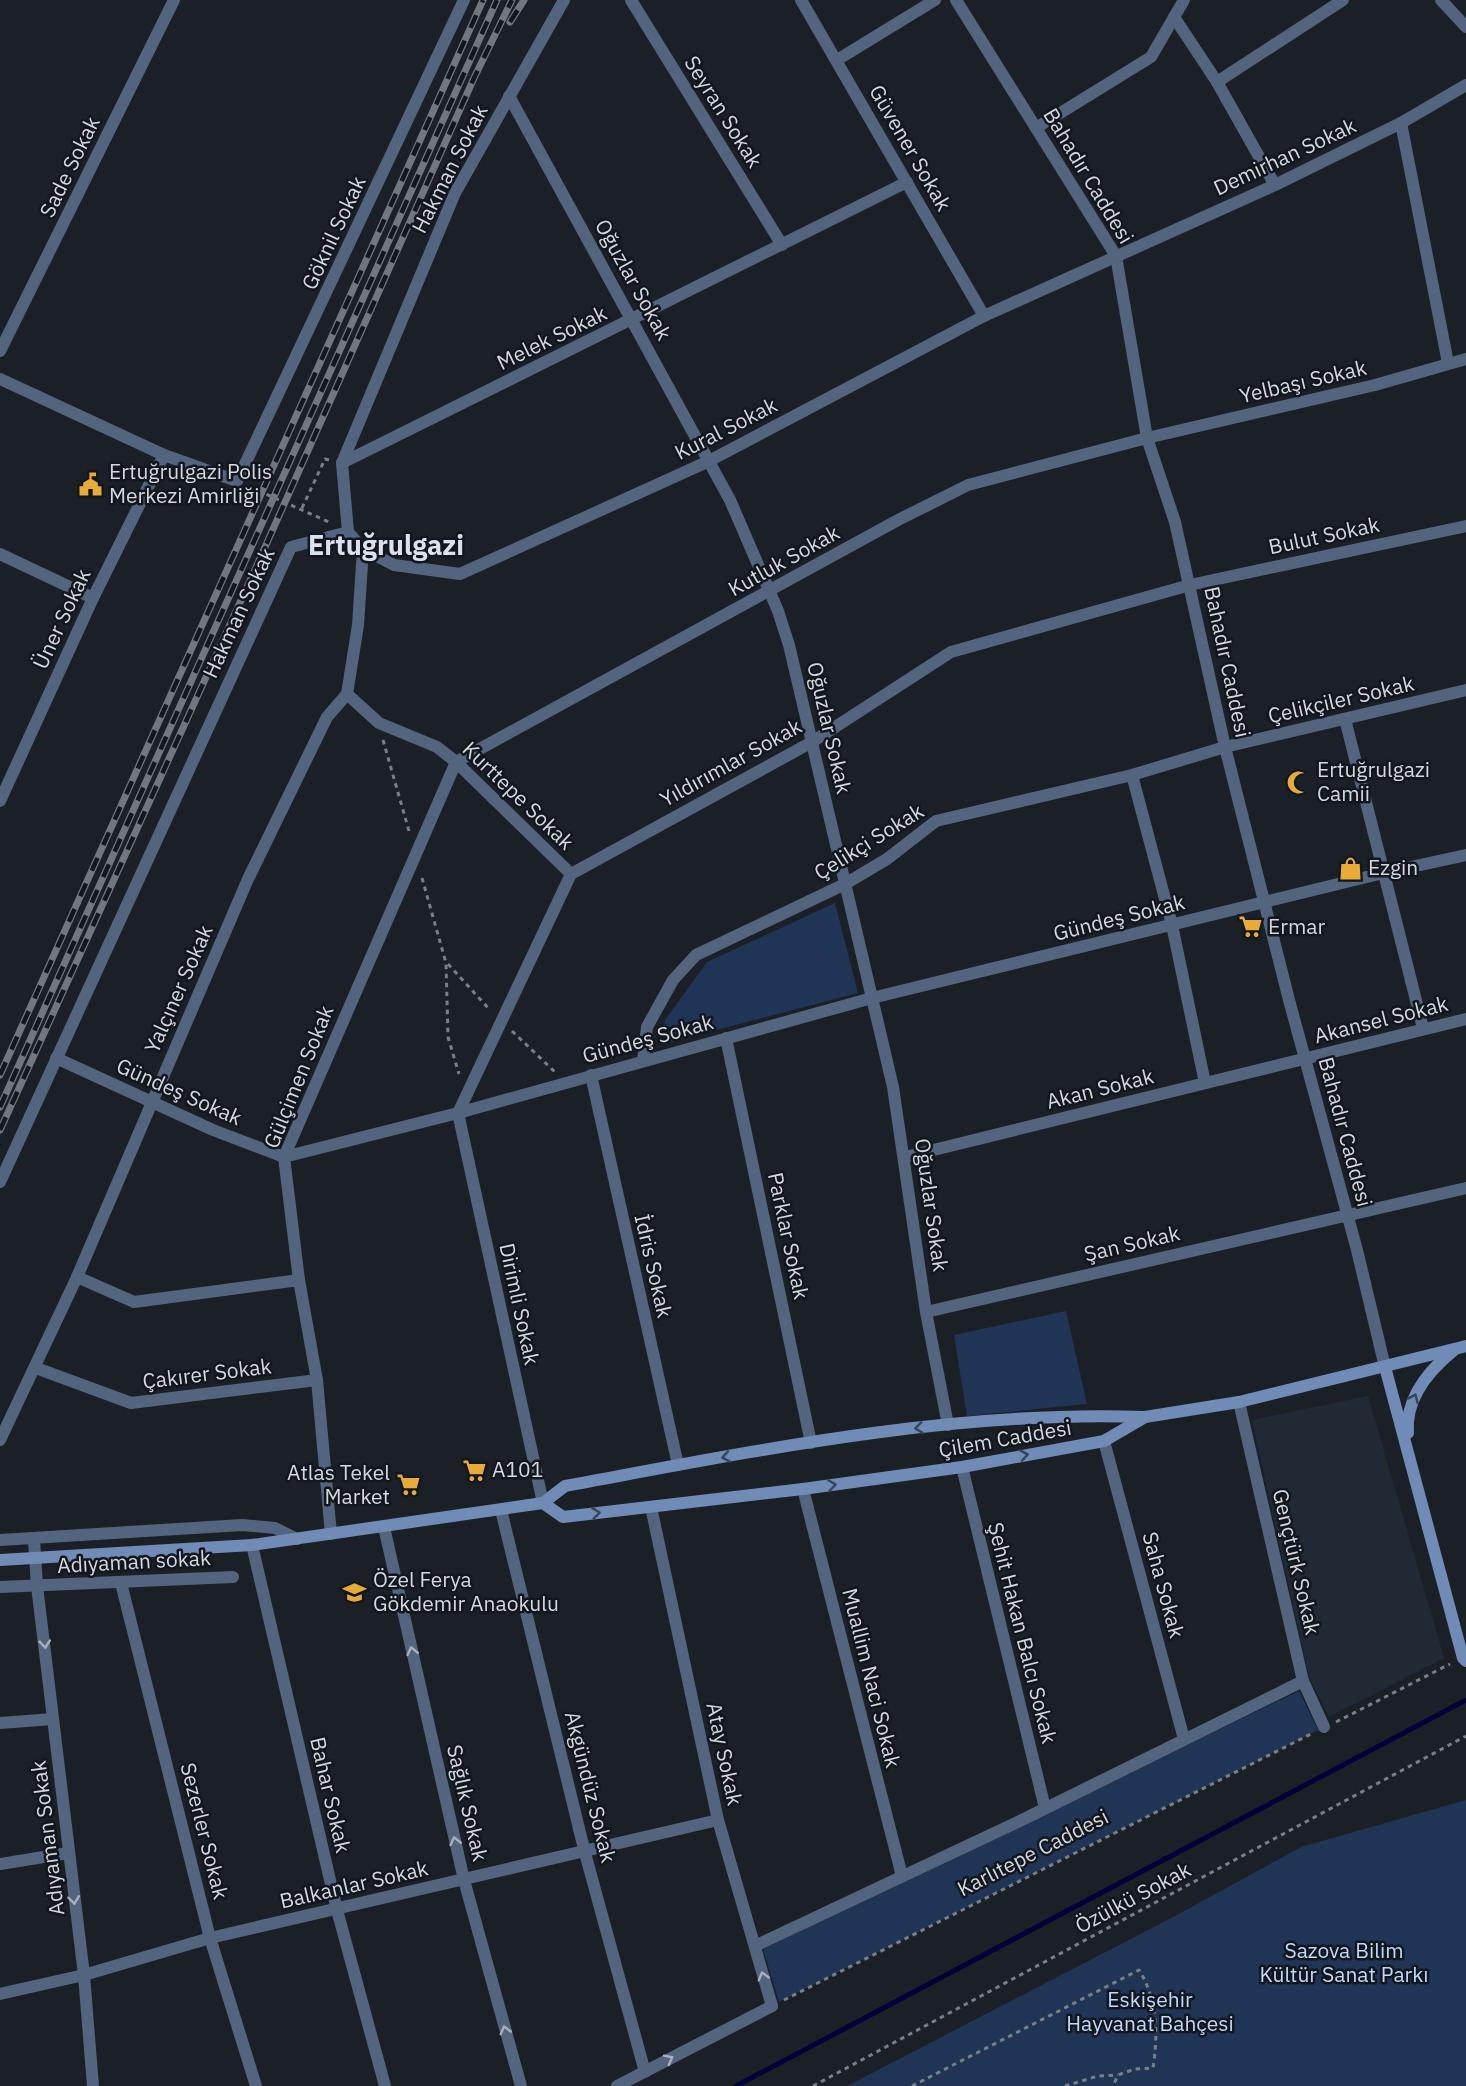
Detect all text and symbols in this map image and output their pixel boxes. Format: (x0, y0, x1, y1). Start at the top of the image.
street label: Seyran Sokak (678, 50, 769, 173)
street label: Güvener Sokak (863, 79, 958, 216)
street label: Hakman Sokak (405, 99, 494, 238)
street label: Bahadır Caddesi (1037, 102, 1140, 249)
street label: Sade Sokak (33, 111, 106, 222)
street label: Demirhan Sokak (1209, 111, 1360, 201)
street label: Göknil Sokak (295, 171, 372, 294)
street label: Oğuzlar Sokak (589, 214, 679, 345)
street label: Melek Sokak (492, 298, 611, 376)
street label: Yelbaşı Sokak (1236, 353, 1369, 409)
street label: Kural Sokak (669, 390, 782, 466)
place label: Ertuğrulgazi Polis Merkezi Amirliği (109, 457, 272, 509)
public building icon: Ertuğrulgazi Polis Merkezi Amirliği (78, 471, 104, 497)
street label: Bulut Sokak (1266, 510, 1382, 560)
street label: Kutluk Sokak (723, 518, 844, 602)
district label: Ertuğrulgazi (308, 527, 464, 562)
street label: Hakman Sokak (196, 543, 281, 682)
street label: Üner Sokak (26, 564, 97, 673)
street label: Bahadır Caddesi (1198, 584, 1258, 740)
street label: Oğuzlar Sokak (801, 659, 859, 796)
street label: Çelikçiler Sokak (1265, 669, 1417, 729)
street label: Yıldırımlar Sokak (655, 712, 806, 813)
street label: Kurttepe Sokak (457, 735, 580, 856)
place label: Ertuğrulgazi Camii (1317, 755, 1430, 807)
mosque icon: Ertuğrulgazi Camii (1286, 769, 1312, 795)
street label: Çelikçi Sokak (808, 796, 929, 886)
place label: Ezgin (1368, 853, 1418, 881)
shop icon: Ezgin (1337, 855, 1363, 881)
street label: Gündeş Sokak (1050, 887, 1187, 947)
place label: Ermar (1268, 912, 1325, 940)
supermarket icon: Ermar (1237, 914, 1263, 940)
street label: Yalçıner Sokak (137, 920, 219, 1057)
street label: Akansel Sokak (1311, 989, 1451, 1049)
street label: Gülçimen Sokak (257, 1001, 340, 1152)
street label: Gündeş Sokak (579, 1007, 716, 1069)
street label: Gündeş Sokak (112, 1051, 247, 1131)
street label: Bahadır Caddesi (1313, 1054, 1379, 1210)
street label: Akan Sokak (1043, 1061, 1156, 1115)
street label: Oğuzlar Sokak (909, 1136, 955, 1273)
street label: Parklar Sokak (762, 1170, 816, 1302)
street label: İdris Sokak (628, 1211, 680, 1320)
street label: Şan Sokak (1081, 1218, 1182, 1268)
street label: Dirimli Sokak (493, 1240, 547, 1367)
street label: Çakırer Sokak (141, 1351, 273, 1395)
one-way arrow (1407, 1394, 1419, 1405)
street label: Çilem Caddesi (936, 1413, 1073, 1463)
one-way arrow (914, 1422, 924, 1434)
one-way arrow (721, 1450, 731, 1463)
one-way arrow (1020, 1450, 1029, 1462)
place label: A101 (492, 1455, 543, 1483)
supermarket icon: A101 (461, 1457, 487, 1483)
place label: Atlas Tekel Market (287, 1458, 390, 1510)
supermarket icon: Atlas Tekel Market (395, 1472, 421, 1498)
one-way arrow (827, 1480, 836, 1492)
street label: Gençtürk Sokak (1267, 1486, 1327, 1637)
one-way arrow (592, 1508, 601, 1520)
street label: Şehit Hakan Balcı Sokak (982, 1519, 1064, 1746)
street label: Saha Sokak (1136, 1529, 1192, 1641)
street label: Adıyaman sokak (56, 1543, 212, 1579)
place label: Özel Ferya Gökdemir Anaokulu (373, 1565, 559, 1617)
school or university icon: Özel Ferya Gökdemir Anaokulu (342, 1579, 368, 1605)
street label: Muallim Naci Sokak (836, 1585, 908, 1770)
one-way arrow (38, 1640, 51, 1649)
one-way arrow (406, 1646, 419, 1656)
street label: Atay Sokak (700, 1700, 750, 1808)
street label: Akgündüz Sokak (559, 1708, 623, 1865)
street label: Bahar Sokak (304, 1734, 358, 1855)
street label: Sağlık Sokak (441, 1742, 495, 1864)
street label: Adıyaman Sokak (24, 1759, 70, 1917)
street label: Sezerler Sokak (175, 1760, 235, 1902)
street label: Karlıtepe Caddesi (952, 1802, 1113, 1902)
one-way arrow (450, 1836, 463, 1846)
street label: Balkanlar Sokak (277, 1853, 431, 1915)
street label: Özülkü Sokak (1070, 1855, 1195, 1939)
one-way arrow (68, 1896, 80, 1905)
park label: Sazova Bilim Kültür Sanat Parkı (1259, 1936, 1429, 1988)
one-way arrow (758, 1971, 770, 1982)
park label: Eskişehir Hayvanat Bahçesi (1066, 1985, 1234, 2037)
one-way arrow (500, 2025, 512, 2035)
one-way arrow (663, 2055, 673, 2066)

